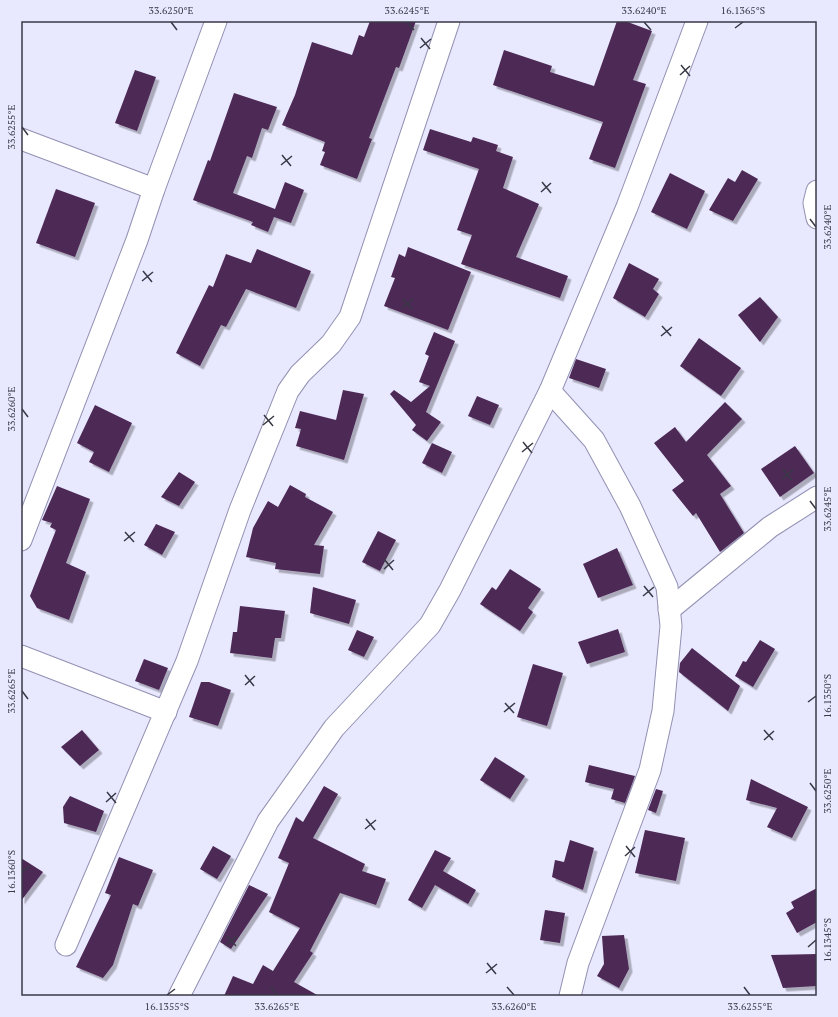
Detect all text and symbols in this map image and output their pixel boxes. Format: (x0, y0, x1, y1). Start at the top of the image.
text: 33.6250°E (149, 4, 194, 17)
text: 33.6245°E (385, 4, 430, 17)
text: 33.6240°E (622, 4, 667, 17)
text: 16.1365°S (721, 4, 765, 17)
text: 33.6255°E (5, 104, 18, 149)
text: 33.6240°E (821, 204, 834, 249)
text: 33.6260°E (5, 386, 18, 431)
text: 33.6245°E (821, 486, 834, 531)
text: 33.6265°E (5, 668, 18, 713)
text: 16.1350°S (821, 674, 834, 718)
text: 33.6250°E (821, 768, 834, 813)
text: 16.1360°S (5, 850, 18, 894)
text: 16.1345°S (821, 918, 834, 962)
text: 16.1355°S (145, 1000, 189, 1013)
text: 33.6265°E (255, 1000, 300, 1013)
text: 33.6260°E (492, 1000, 537, 1013)
text: 33.6255°E (728, 1000, 773, 1013)

